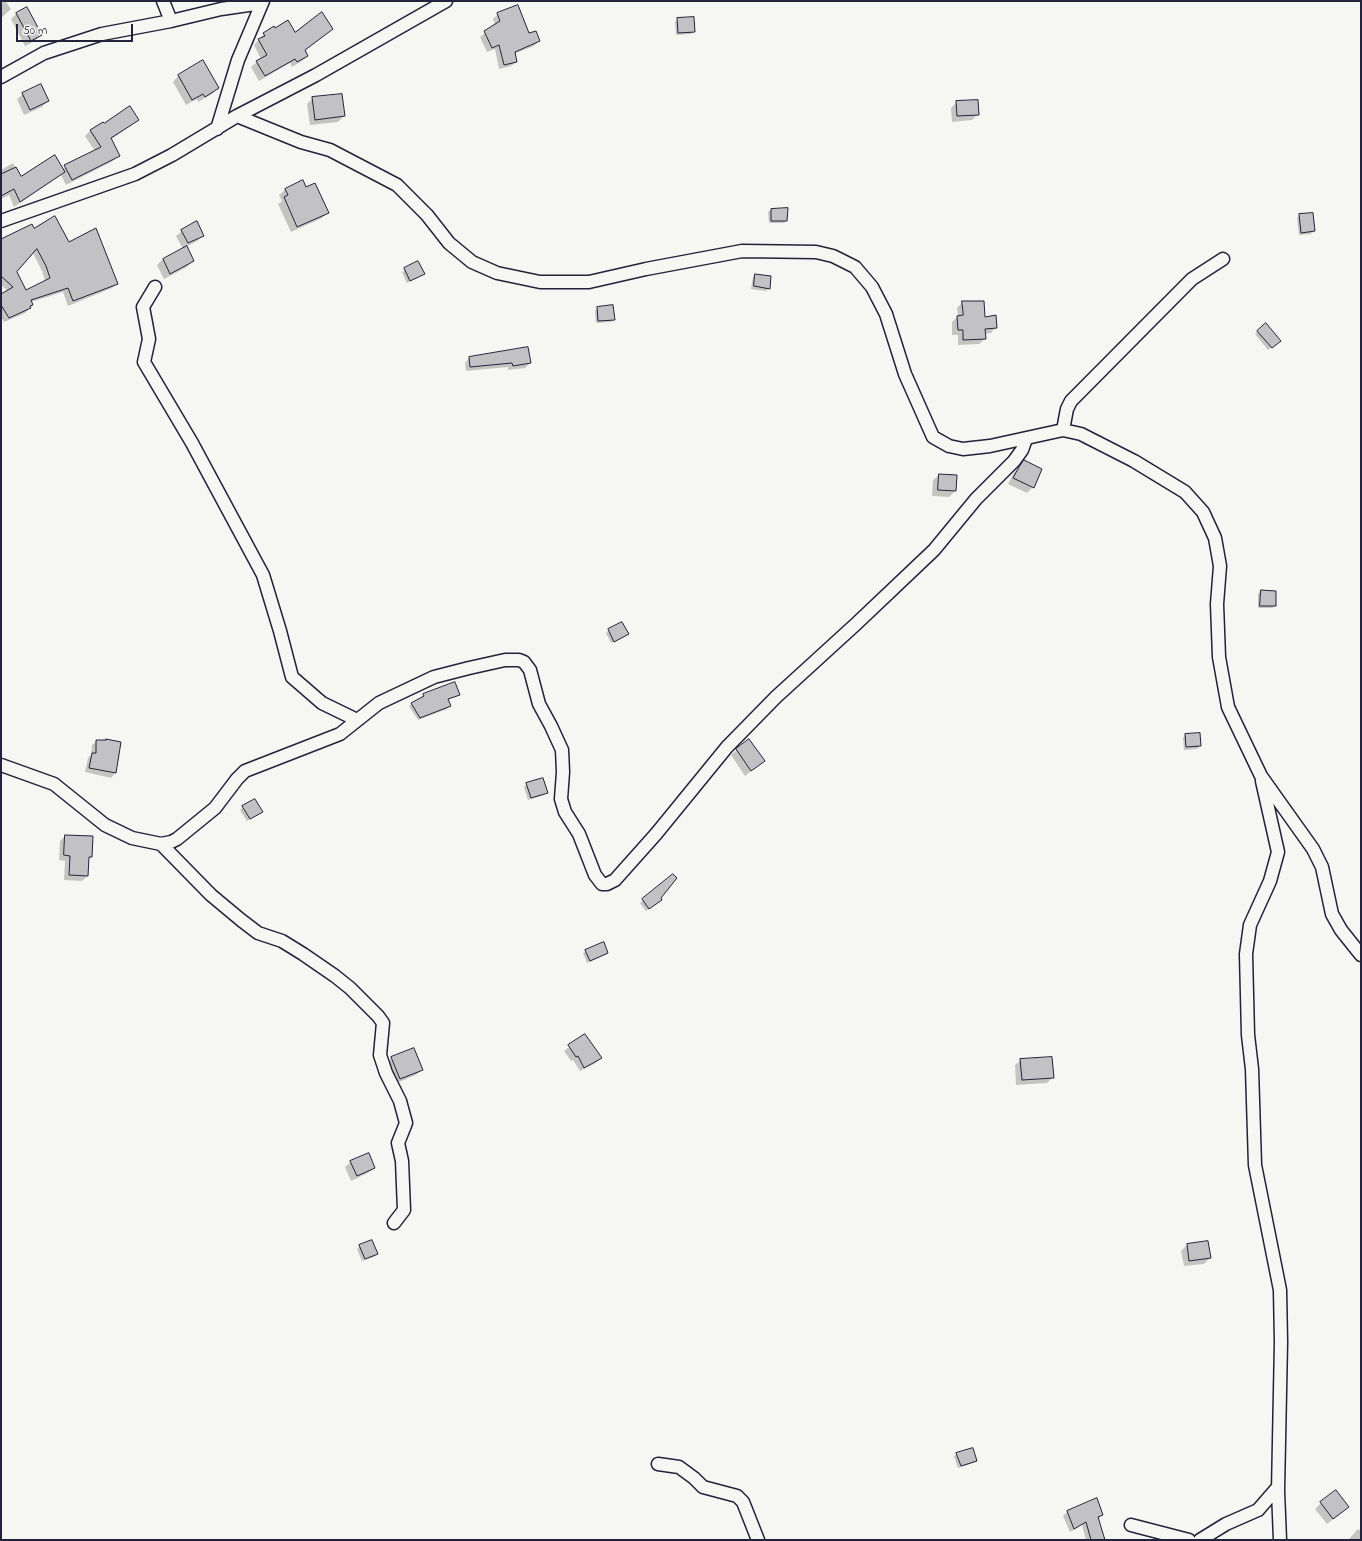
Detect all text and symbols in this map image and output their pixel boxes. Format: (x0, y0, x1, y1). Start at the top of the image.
scale bar (18, 16, 135, 42)
text: 50 m (23, 22, 47, 40)

